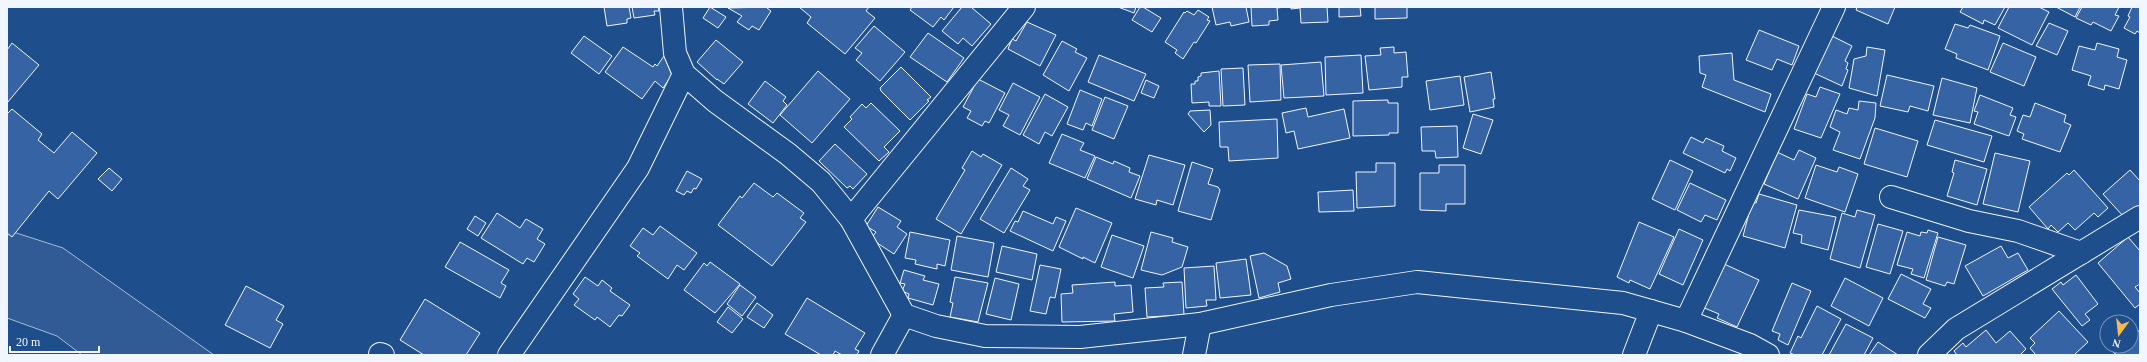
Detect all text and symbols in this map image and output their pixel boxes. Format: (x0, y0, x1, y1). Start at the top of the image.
north arrow (2099, 314, 2139, 354)
scale bar (10, 328, 99, 354)
text: 20 m (16, 335, 41, 349)
text: N (2111, 337, 2122, 350)

